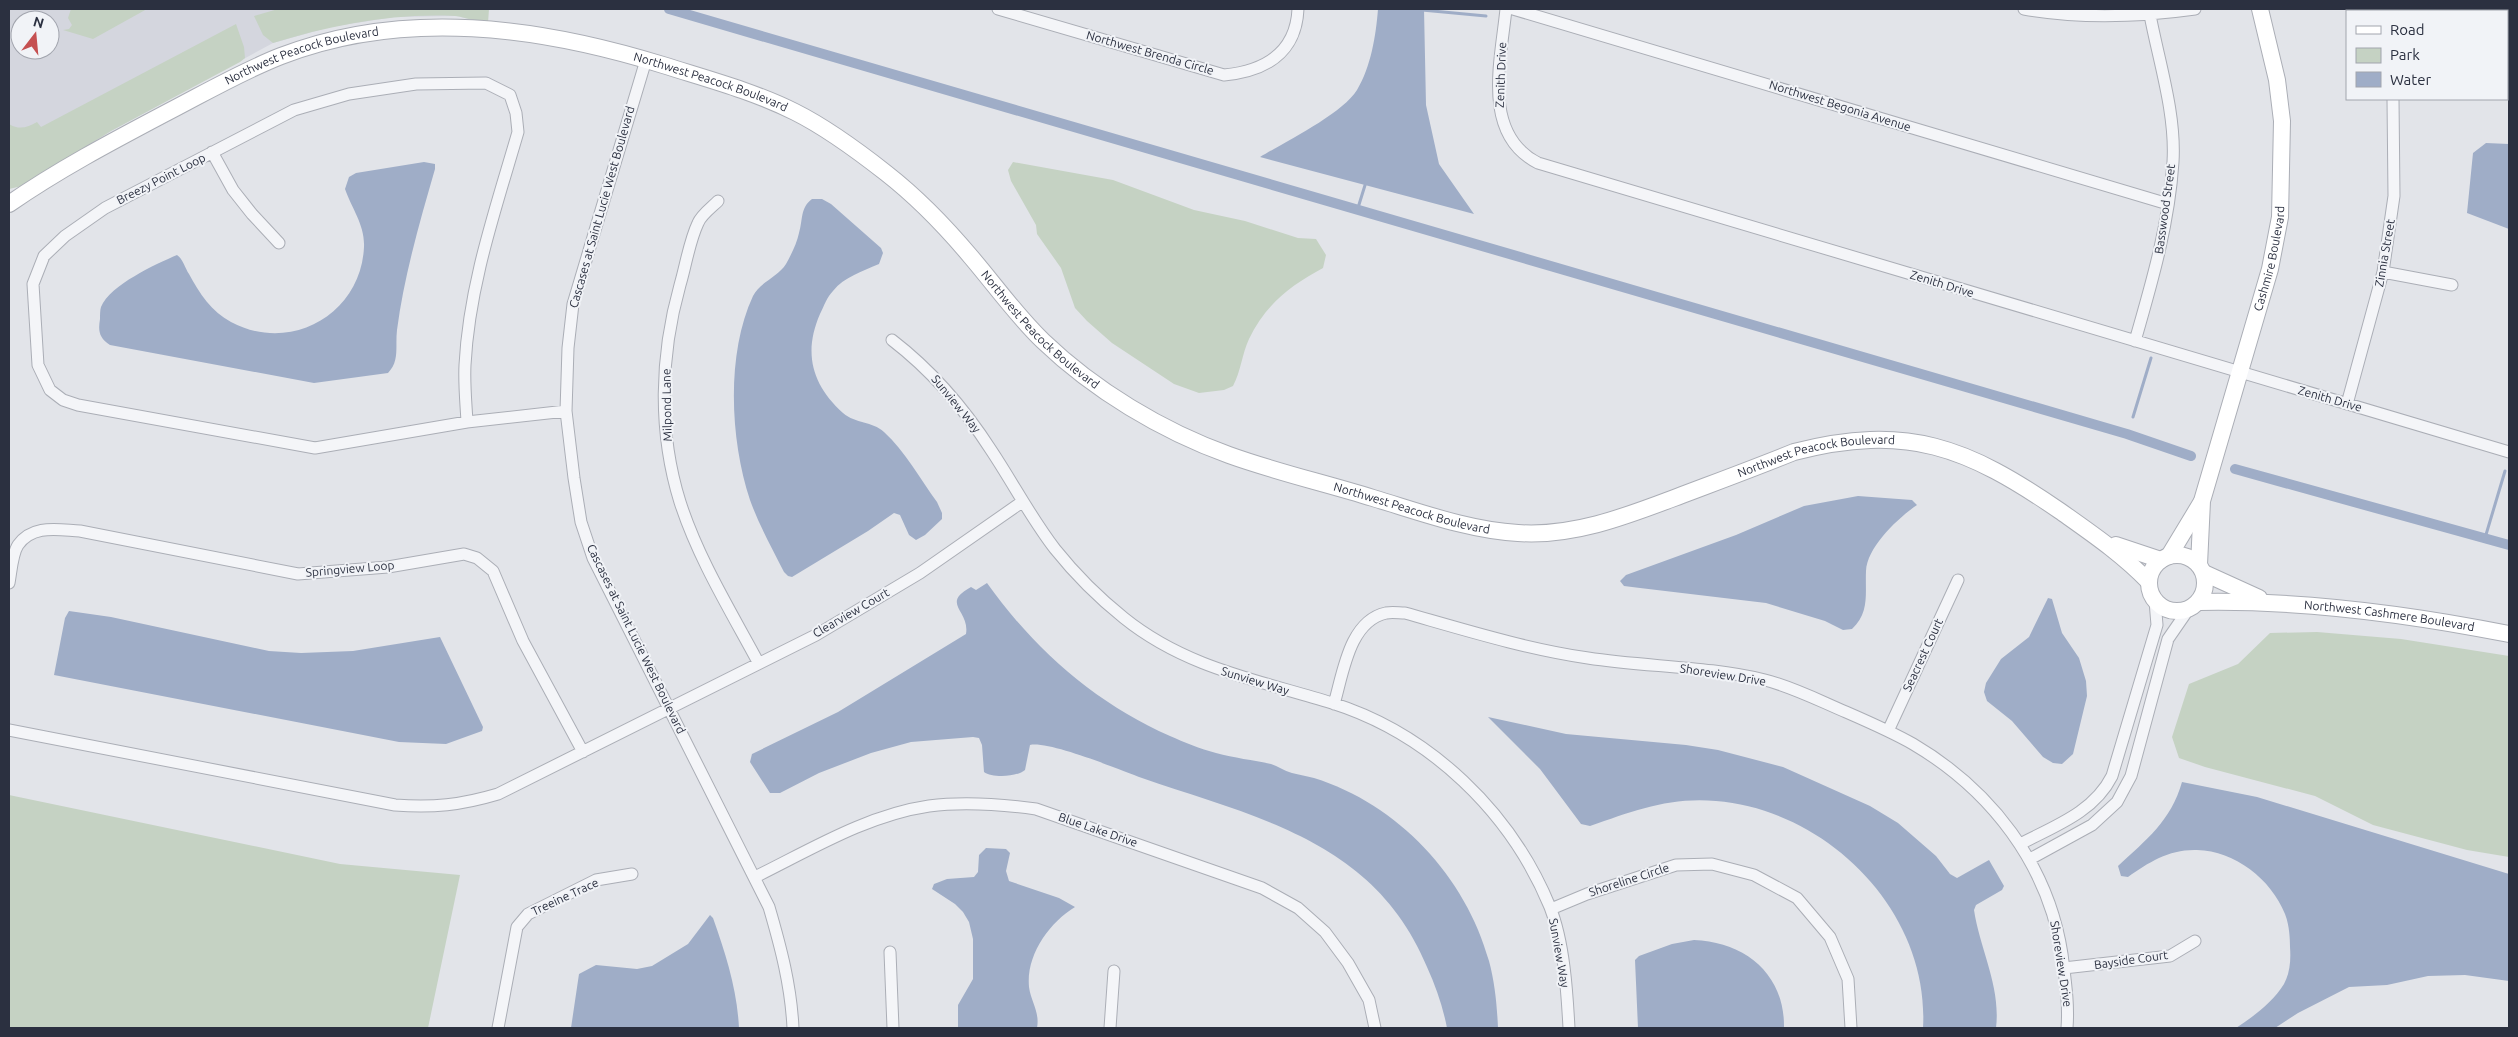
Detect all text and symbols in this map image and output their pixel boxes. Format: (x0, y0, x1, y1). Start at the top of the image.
north arrow (10, 10, 60, 60)
legend (2346, 10, 2508, 100)
text: N (31, 13, 46, 32)
text: Road (2390, 21, 2425, 38)
street label: Northwest Peacock Boulevard (222, 24, 380, 87)
street label: Northwest Brenda Circle (1085, 28, 1215, 77)
street label: Zenith Drive (1493, 42, 1508, 108)
text: Park (2390, 46, 2420, 63)
street label: Northwest Peacock Boulevard (632, 50, 790, 114)
text: Water (2390, 71, 2431, 88)
street label: Northwest Begonia Avenue (1768, 78, 1913, 133)
street label: Cascases at Saint Lucie West Boulevard (566, 104, 637, 309)
street label: Breezy Point Loop (114, 151, 207, 207)
street label: Basswood Street (2152, 163, 2177, 255)
street label: Cashmire Boulevard (2251, 206, 2286, 313)
street label: Zinnia Street (2372, 218, 2397, 288)
street label: Northwest Peacock Boulevard (979, 268, 1102, 391)
street label: Zenith Drive (1909, 268, 1976, 299)
street label: Milpond Lane (659, 368, 674, 442)
street label: Sunview Way (929, 372, 984, 435)
street label: Zenith Drive (2297, 383, 2364, 414)
street label: Northwest Peacock Boulevard (1736, 433, 1895, 479)
street label: Northwest Peacock Boulevard (1332, 480, 1491, 536)
street label: Cascases at Saint Lucie West Boulevard (585, 542, 688, 736)
street label: Springview Loop (305, 558, 395, 579)
street label: Clearview Court (810, 585, 891, 640)
street label: Northwest Cashmere Boulevard (2304, 598, 2476, 633)
street label: Seacrest Court (1900, 616, 1945, 693)
street label: Shoreview Drive (1679, 661, 1767, 688)
street label: Sunview Way (1220, 664, 1291, 697)
street label: Blue Lake Drive (1057, 810, 1139, 849)
street label: Shoreline Circle (1587, 860, 1671, 899)
street label: Treeine Trace (529, 875, 600, 918)
street label: Sunview Way (1547, 917, 1572, 989)
street label: Shoreview Drive (2048, 920, 2075, 1008)
street label: Bayside Court (2093, 948, 2169, 971)

